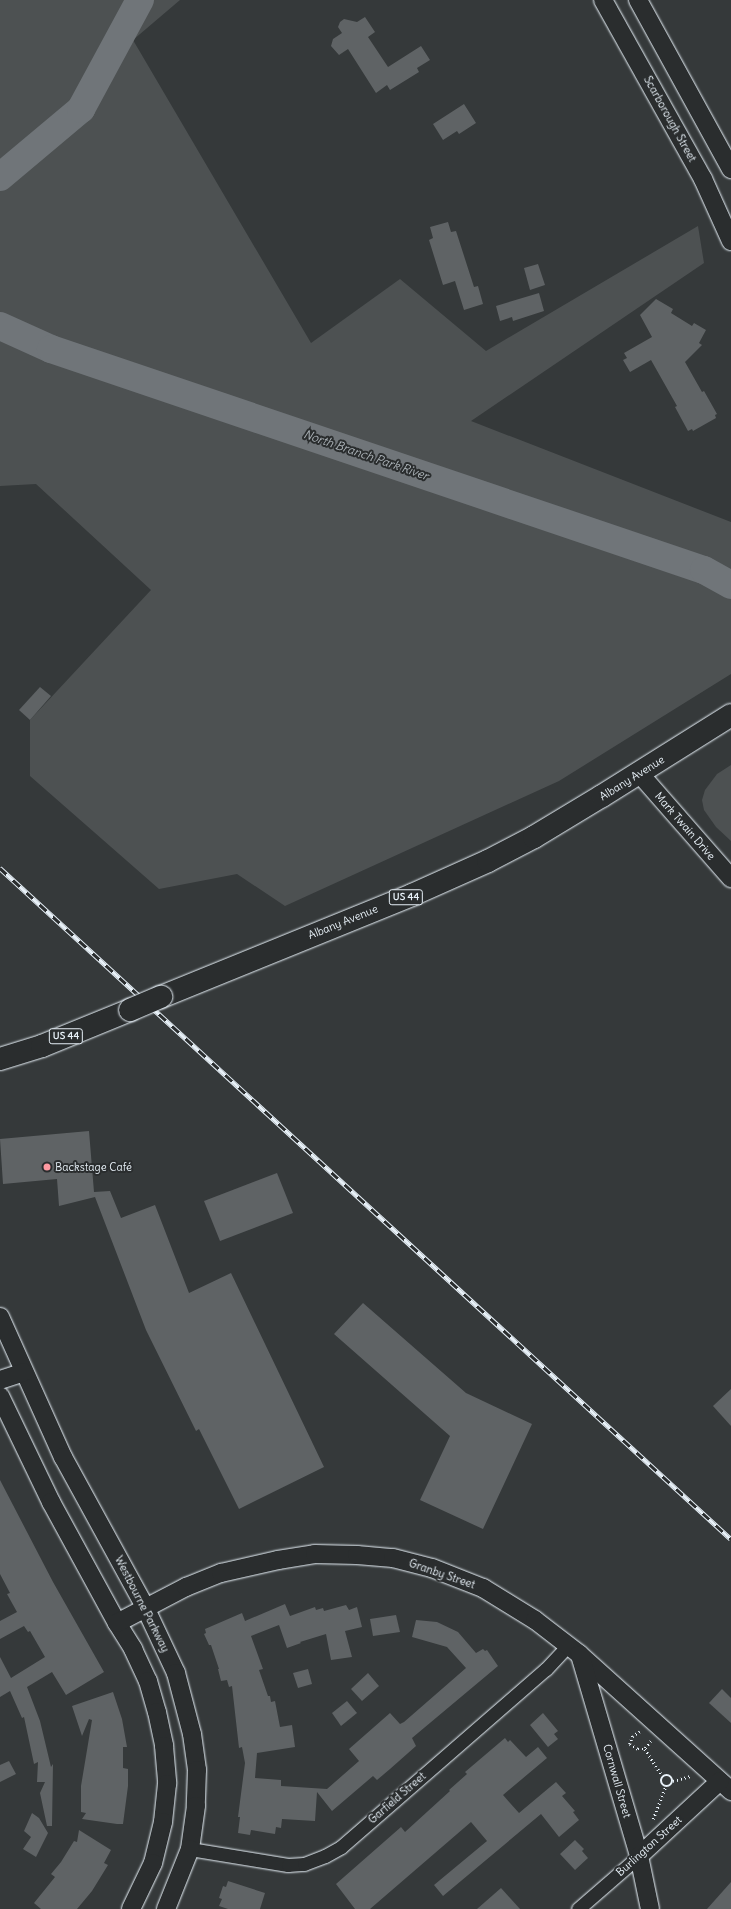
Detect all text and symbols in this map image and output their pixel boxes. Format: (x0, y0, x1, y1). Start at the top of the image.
street label: Scarborough Street (641, 74, 699, 164)
water label: North Branch Park River (302, 427, 430, 483)
street label: Albany Avenue (597, 753, 667, 803)
street label: Mark Twain Drive (652, 789, 718, 863)
road number: US 44 (388, 889, 424, 905)
street label: Albany Avenue (306, 902, 380, 942)
road number: US 44 (48, 1028, 84, 1044)
place label: Backstage Café (55, 1160, 132, 1174)
marker: Backstage Café (42, 1162, 52, 1172)
street label: Westbourne Parkway (112, 1554, 172, 1654)
street label: Granby Street (407, 1556, 477, 1592)
street label: Cornwall Street (600, 1743, 634, 1819)
street label: Garfield Street (366, 1770, 428, 1826)
street label: Burlington Street (613, 1813, 685, 1879)

